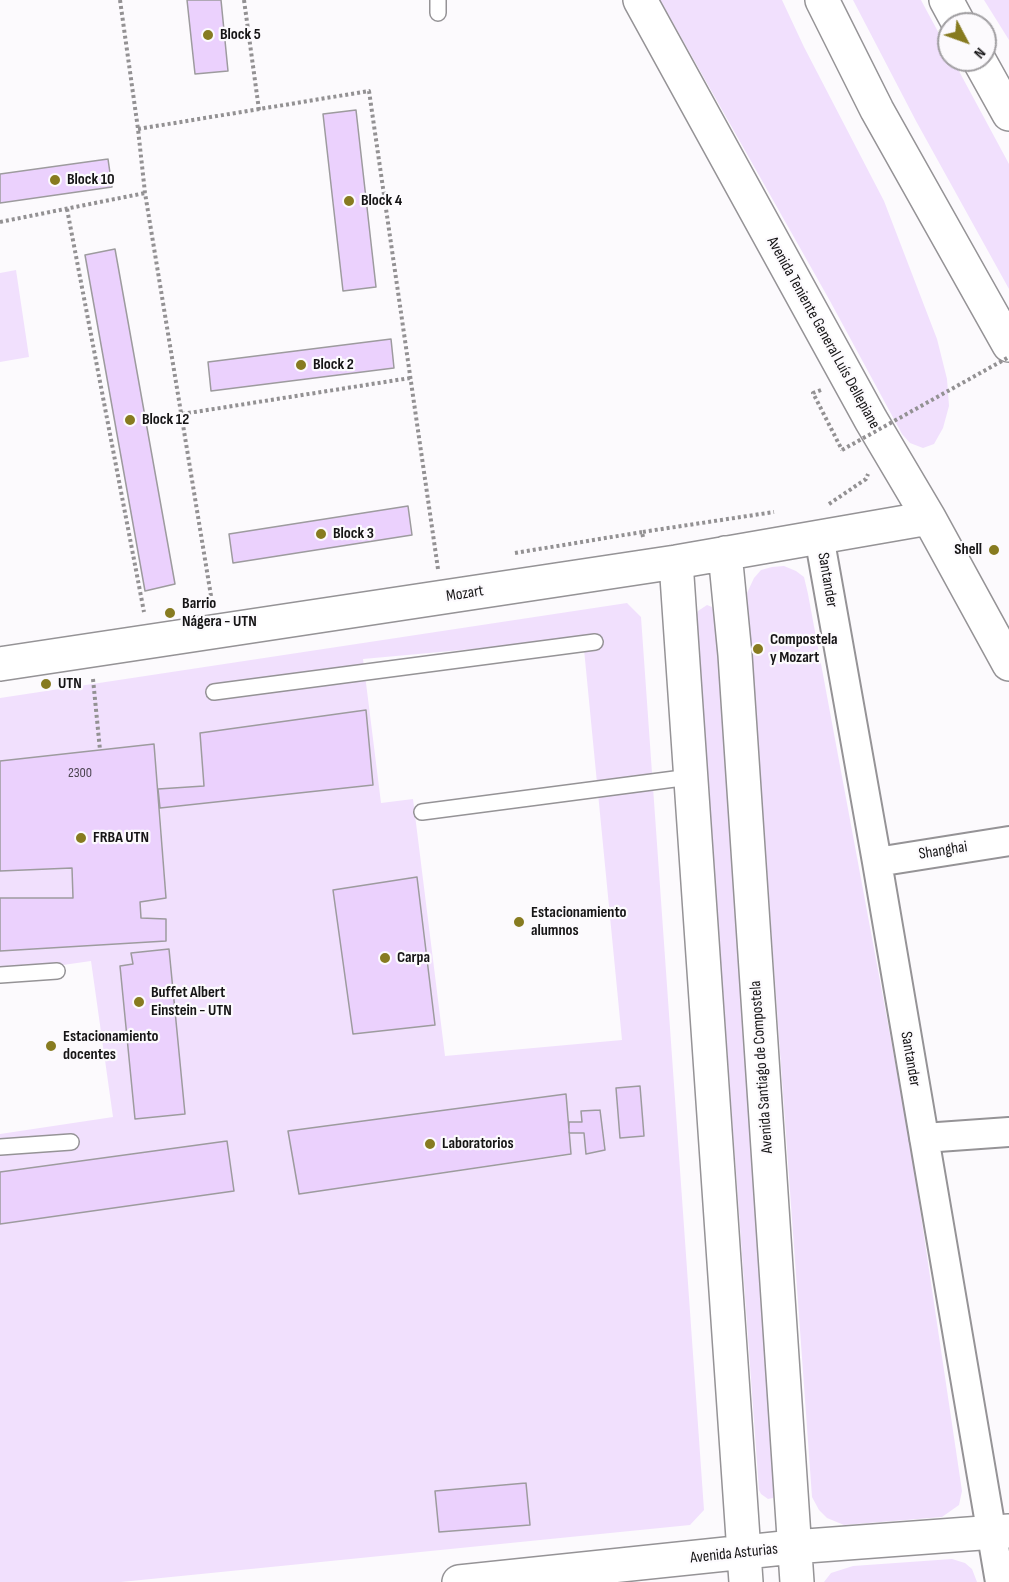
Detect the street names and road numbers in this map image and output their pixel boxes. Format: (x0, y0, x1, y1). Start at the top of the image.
street label: Avenida Teniente General Luís Dellepiane (762, 234, 884, 432)
street label: Santander (813, 551, 841, 609)
street label: Mozart (445, 582, 485, 606)
street label: Shanghai (917, 838, 969, 864)
street label: Avenida Santiago de Compostela (746, 980, 778, 1154)
street label: Santander (896, 1030, 924, 1088)
street label: Avenida Asturias (689, 1540, 779, 1568)

